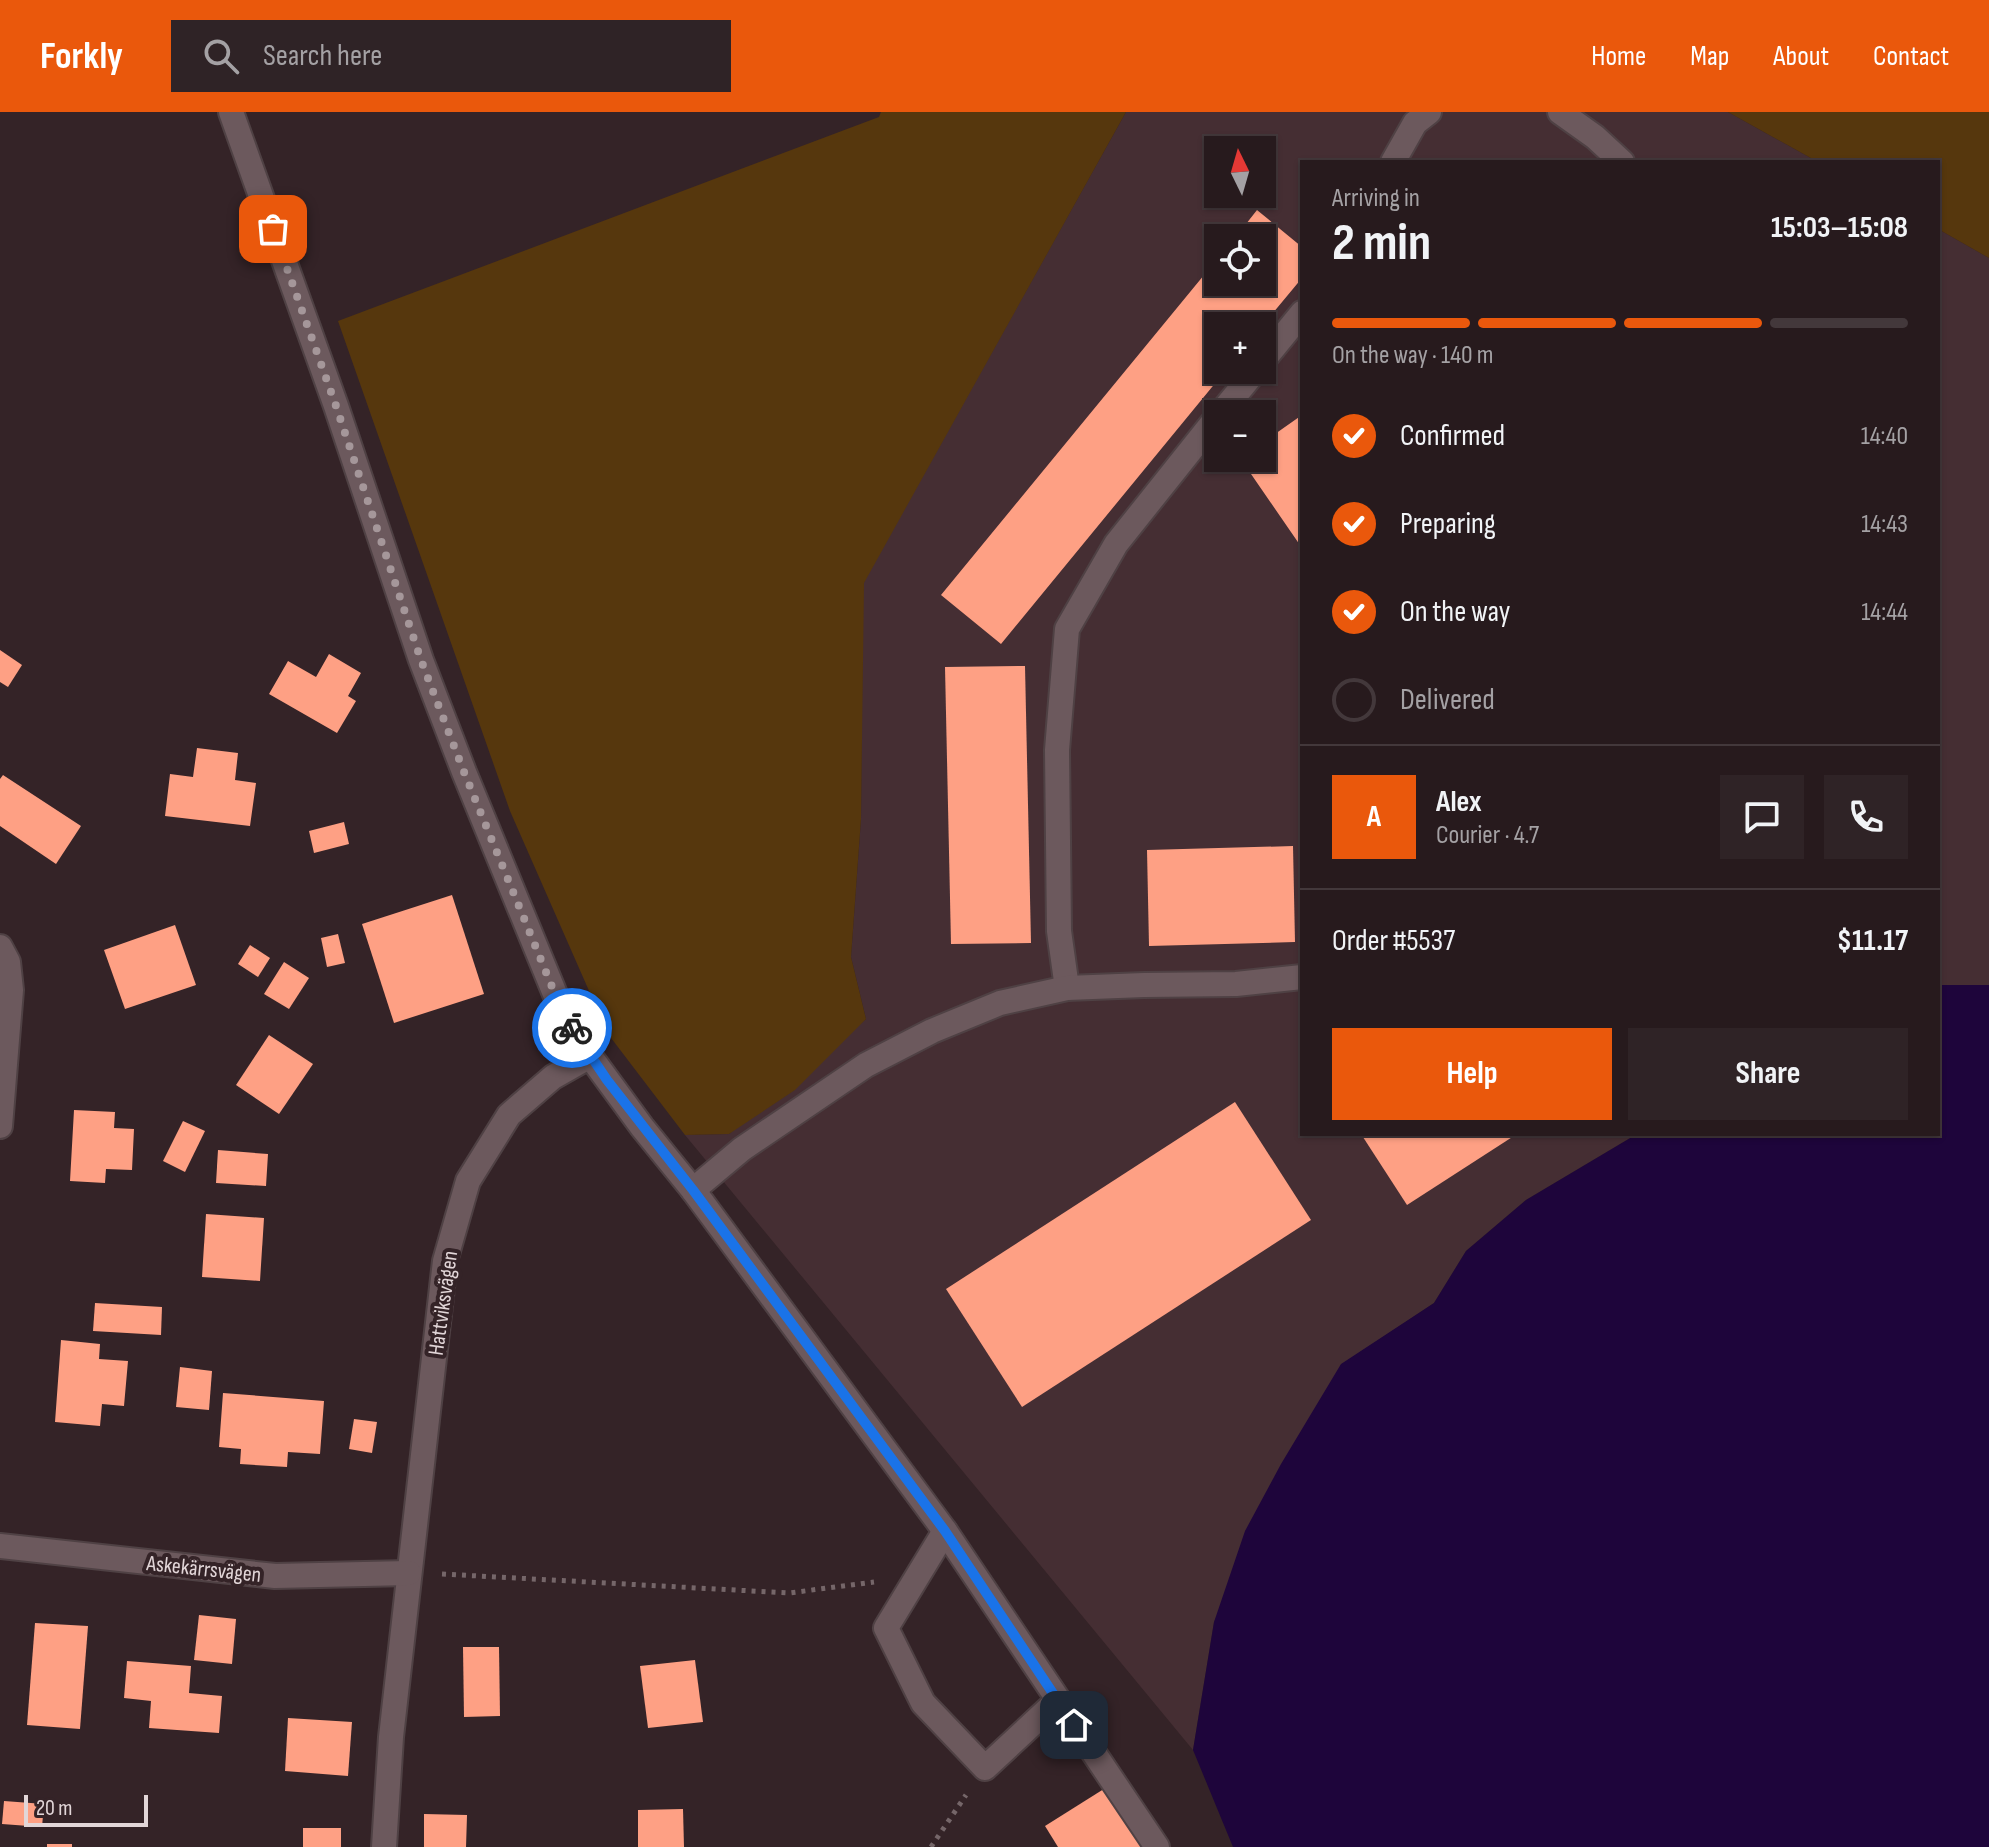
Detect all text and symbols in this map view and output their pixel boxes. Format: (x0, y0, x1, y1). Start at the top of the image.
search box (171, 20, 731, 92)
text: Forkly (40, 34, 123, 79)
icon: search (199, 34, 243, 78)
text: Search here (263, 38, 382, 74)
text: Home (1591, 40, 1646, 73)
text: Map (1690, 40, 1729, 73)
text: About (1773, 40, 1829, 73)
text: Contact (1873, 40, 1949, 73)
north arrow (1204, 136, 1276, 208)
map controls (1204, 136, 1276, 472)
text: Arriving in (1332, 183, 1420, 214)
pin (239, 195, 307, 263)
icon: bag (251, 207, 295, 251)
text: 15:03–15:08 (1771, 210, 1908, 246)
text: 2 min (1332, 212, 1431, 275)
button: locate (1204, 224, 1276, 296)
button: + (1204, 312, 1276, 384)
text: On the way · 140 m (1332, 340, 1494, 371)
button: − (1204, 400, 1276, 472)
icon: check (1332, 414, 1376, 458)
text: Confirmed (1400, 418, 1505, 454)
text: 14:40 (1861, 421, 1908, 452)
icon: check (1332, 502, 1376, 546)
text: Preparing (1400, 506, 1496, 542)
text: 14:43 (1861, 509, 1908, 540)
icon: check (1332, 590, 1376, 634)
text: On the way (1400, 594, 1510, 630)
text: 14:44 (1861, 597, 1908, 628)
text: Delivered (1400, 682, 1495, 718)
button: chat (1720, 775, 1804, 859)
button: phone (1824, 775, 1908, 859)
text: Alex (1436, 784, 1482, 820)
text: A (1367, 799, 1381, 835)
text: Courier · 4.7 (1436, 820, 1539, 851)
text: Order #5537 (1332, 923, 1455, 959)
text: $11.17 (1837, 923, 1908, 959)
courier (532, 988, 612, 1068)
icon: bike (550, 1006, 594, 1050)
button: Help (1332, 1028, 1612, 1120)
button: Share (1628, 1028, 1908, 1120)
street label: Hattviksvägen (423, 1249, 464, 1357)
street label: Askekärrsvägen (144, 1550, 262, 1589)
pin (1040, 1691, 1108, 1759)
icon: home (1052, 1703, 1096, 1747)
scale bar (24, 1791, 148, 1827)
text: 20 m (36, 1795, 73, 1822)

